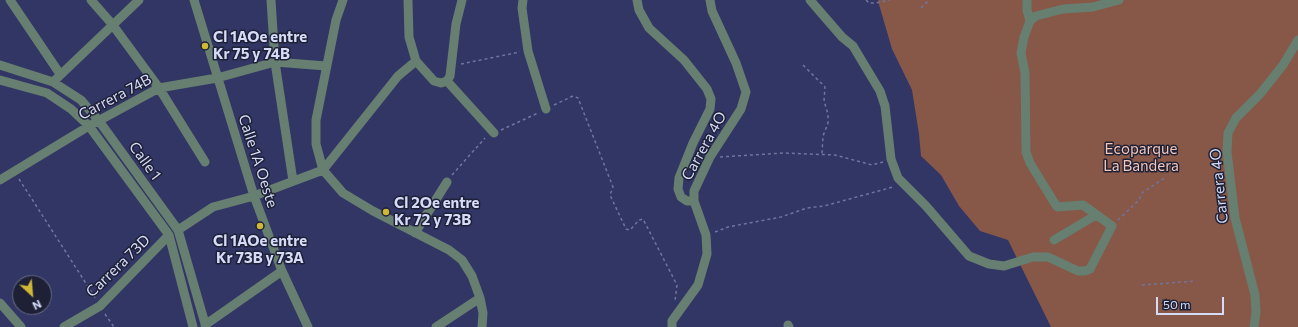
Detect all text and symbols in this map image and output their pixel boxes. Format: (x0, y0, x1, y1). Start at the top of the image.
place label: Cl 1AOe entre Kr 75 y 74B (213, 28, 307, 63)
marker: Cl 1AOe entre Kr 75 y 74B (200, 41, 210, 51)
street label: Carrera 74B (75, 70, 155, 124)
street label: Carrera 4O (678, 109, 730, 183)
street label: Calle 1A Oeste (234, 112, 282, 210)
street label: Calle 1 (125, 138, 165, 184)
park label: Ecoparque La Bandera (1103, 140, 1179, 175)
street label: Carrera 4O (1206, 147, 1232, 225)
place label: Cl 2Oe entre Kr 72 y 73B (394, 194, 480, 229)
marker: Cl 2Oe entre Kr 72 y 73B (381, 207, 391, 217)
marker: Cl 1AOe entre Kr 73B y 73A (255, 221, 265, 231)
street label: Carrera 73D (82, 231, 154, 301)
place label: Cl 1AOe entre Kr 73B y 73A (213, 232, 307, 267)
north arrow (12, 275, 52, 315)
scale bar (1158, 289, 1226, 315)
text: 50 m (1163, 297, 1191, 311)
text: N (30, 298, 44, 313)

